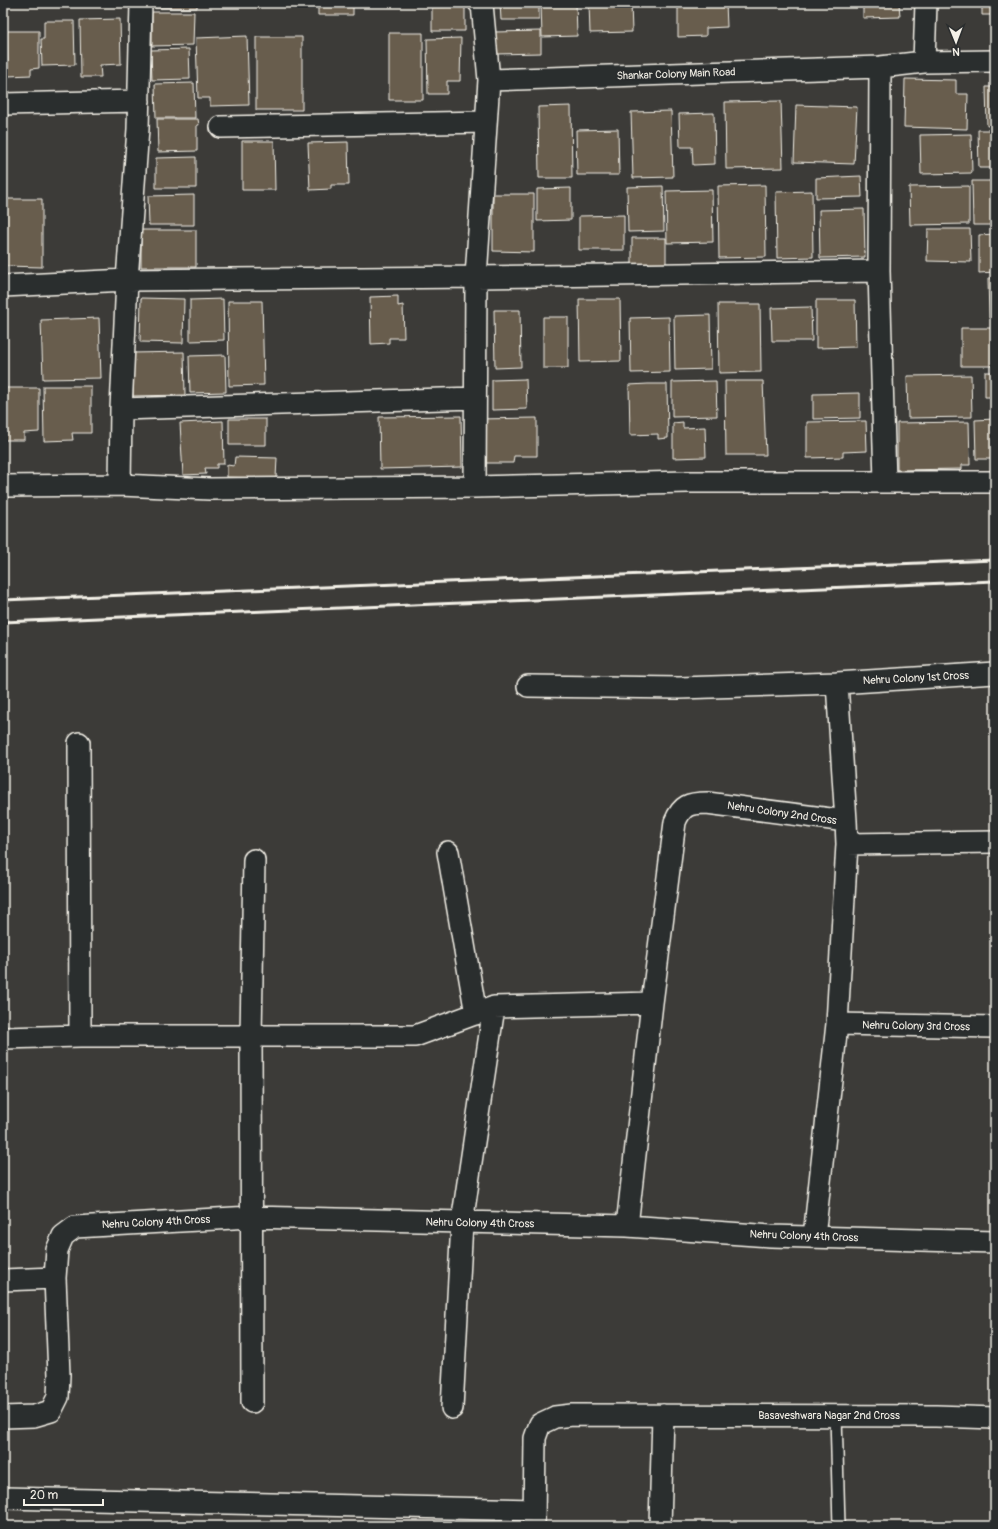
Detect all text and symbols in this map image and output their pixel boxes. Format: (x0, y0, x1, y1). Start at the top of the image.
north arrow (936, 22, 976, 62)
text: N (952, 45, 960, 58)
street label: Shankar Colony Main Road (616, 65, 736, 83)
street label: Nehru Colony 1st Cross (863, 669, 970, 687)
street label: Nehru Colony 2nd Cross (726, 799, 838, 827)
street label: Nehru Colony 3rd Cross (862, 1019, 970, 1033)
street label: Nehru Colony 4th Cross (101, 1213, 211, 1231)
street label: Nehru Colony 4th Cross (426, 1216, 535, 1230)
street label: Nehru Colony 4th Cross (749, 1228, 859, 1244)
street label: Basaveshwara Nagar 2nd Cross (758, 1409, 900, 1422)
scale bar (24, 1481, 103, 1507)
text: 20 m (30, 1488, 59, 1503)

